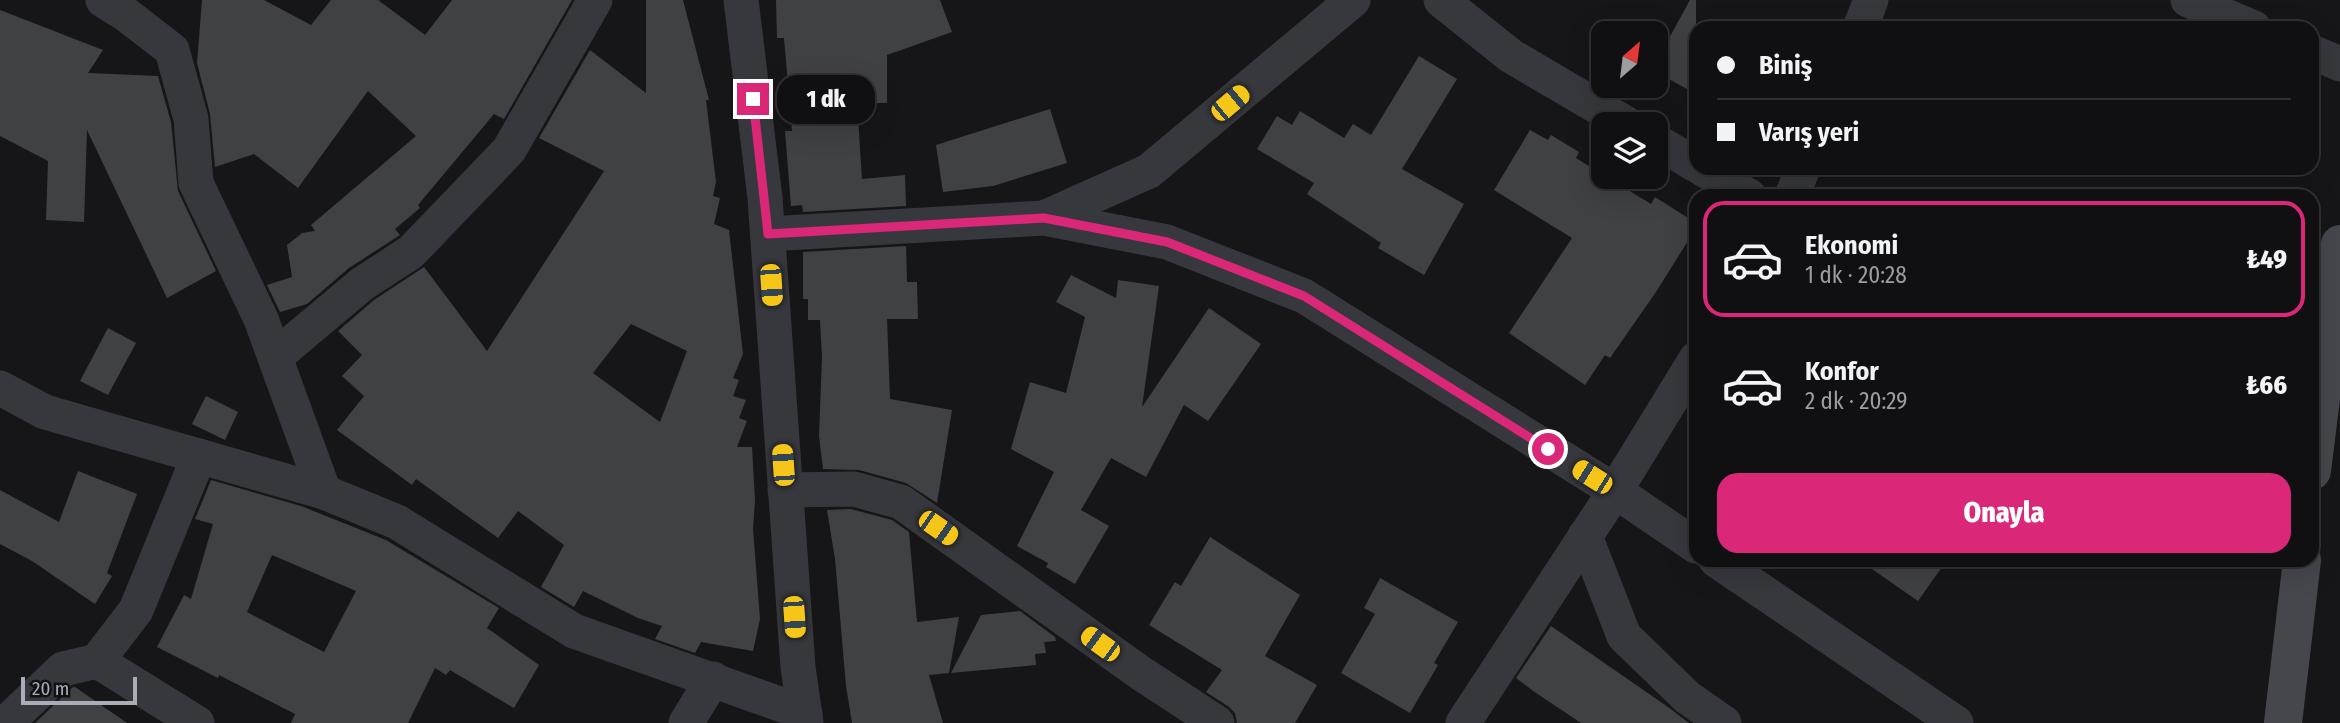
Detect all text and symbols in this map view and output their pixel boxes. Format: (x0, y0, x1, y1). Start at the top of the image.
north arrow (1591, 21, 1668, 98)
map controls (1591, 21, 1668, 189)
text: Biniş (1759, 50, 1812, 81)
callout: 1 dk (778, 74, 876, 124)
car (1208, 81, 1253, 125)
route end (737, 83, 769, 115)
text: 1 dk (806, 85, 846, 113)
button: layers (1591, 112, 1668, 189)
text: Varış yeri (1759, 117, 1859, 148)
icon: car (1721, 228, 1784, 291)
text: Ekonomi (1805, 230, 1898, 261)
text: ₺49 (2246, 244, 2287, 275)
text: 1 dk · 20:28 (1805, 261, 1907, 289)
car (760, 263, 783, 307)
icon: car (1721, 354, 1784, 417)
text: Konfor (1805, 356, 1879, 387)
text: ₺66 (2246, 370, 2287, 401)
text: 2 dk · 20:29 (1805, 387, 1907, 415)
route start (1532, 433, 1564, 465)
car (772, 443, 795, 487)
car (1569, 457, 1616, 497)
button: Onayla (1717, 473, 2291, 553)
car (915, 507, 962, 549)
car (783, 595, 806, 639)
car (1077, 623, 1124, 665)
scale bar (21, 674, 136, 706)
text: 20 m (32, 677, 69, 700)

